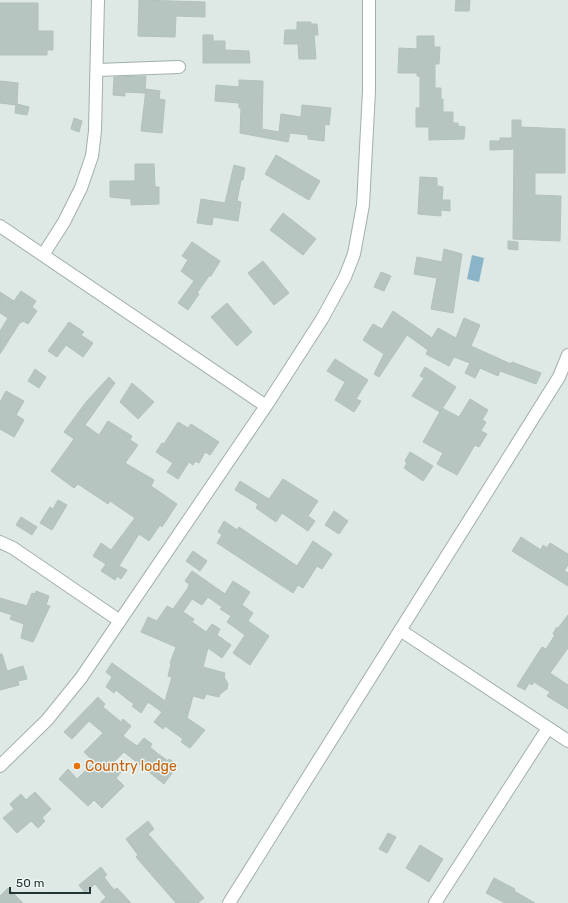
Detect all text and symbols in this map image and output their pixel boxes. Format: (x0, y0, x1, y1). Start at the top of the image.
place label: Country lodge (85, 758, 177, 775)
marker: Country lodge (72, 761, 82, 771)
scale bar (10, 869, 90, 895)
text: 50 m (16, 876, 44, 890)

